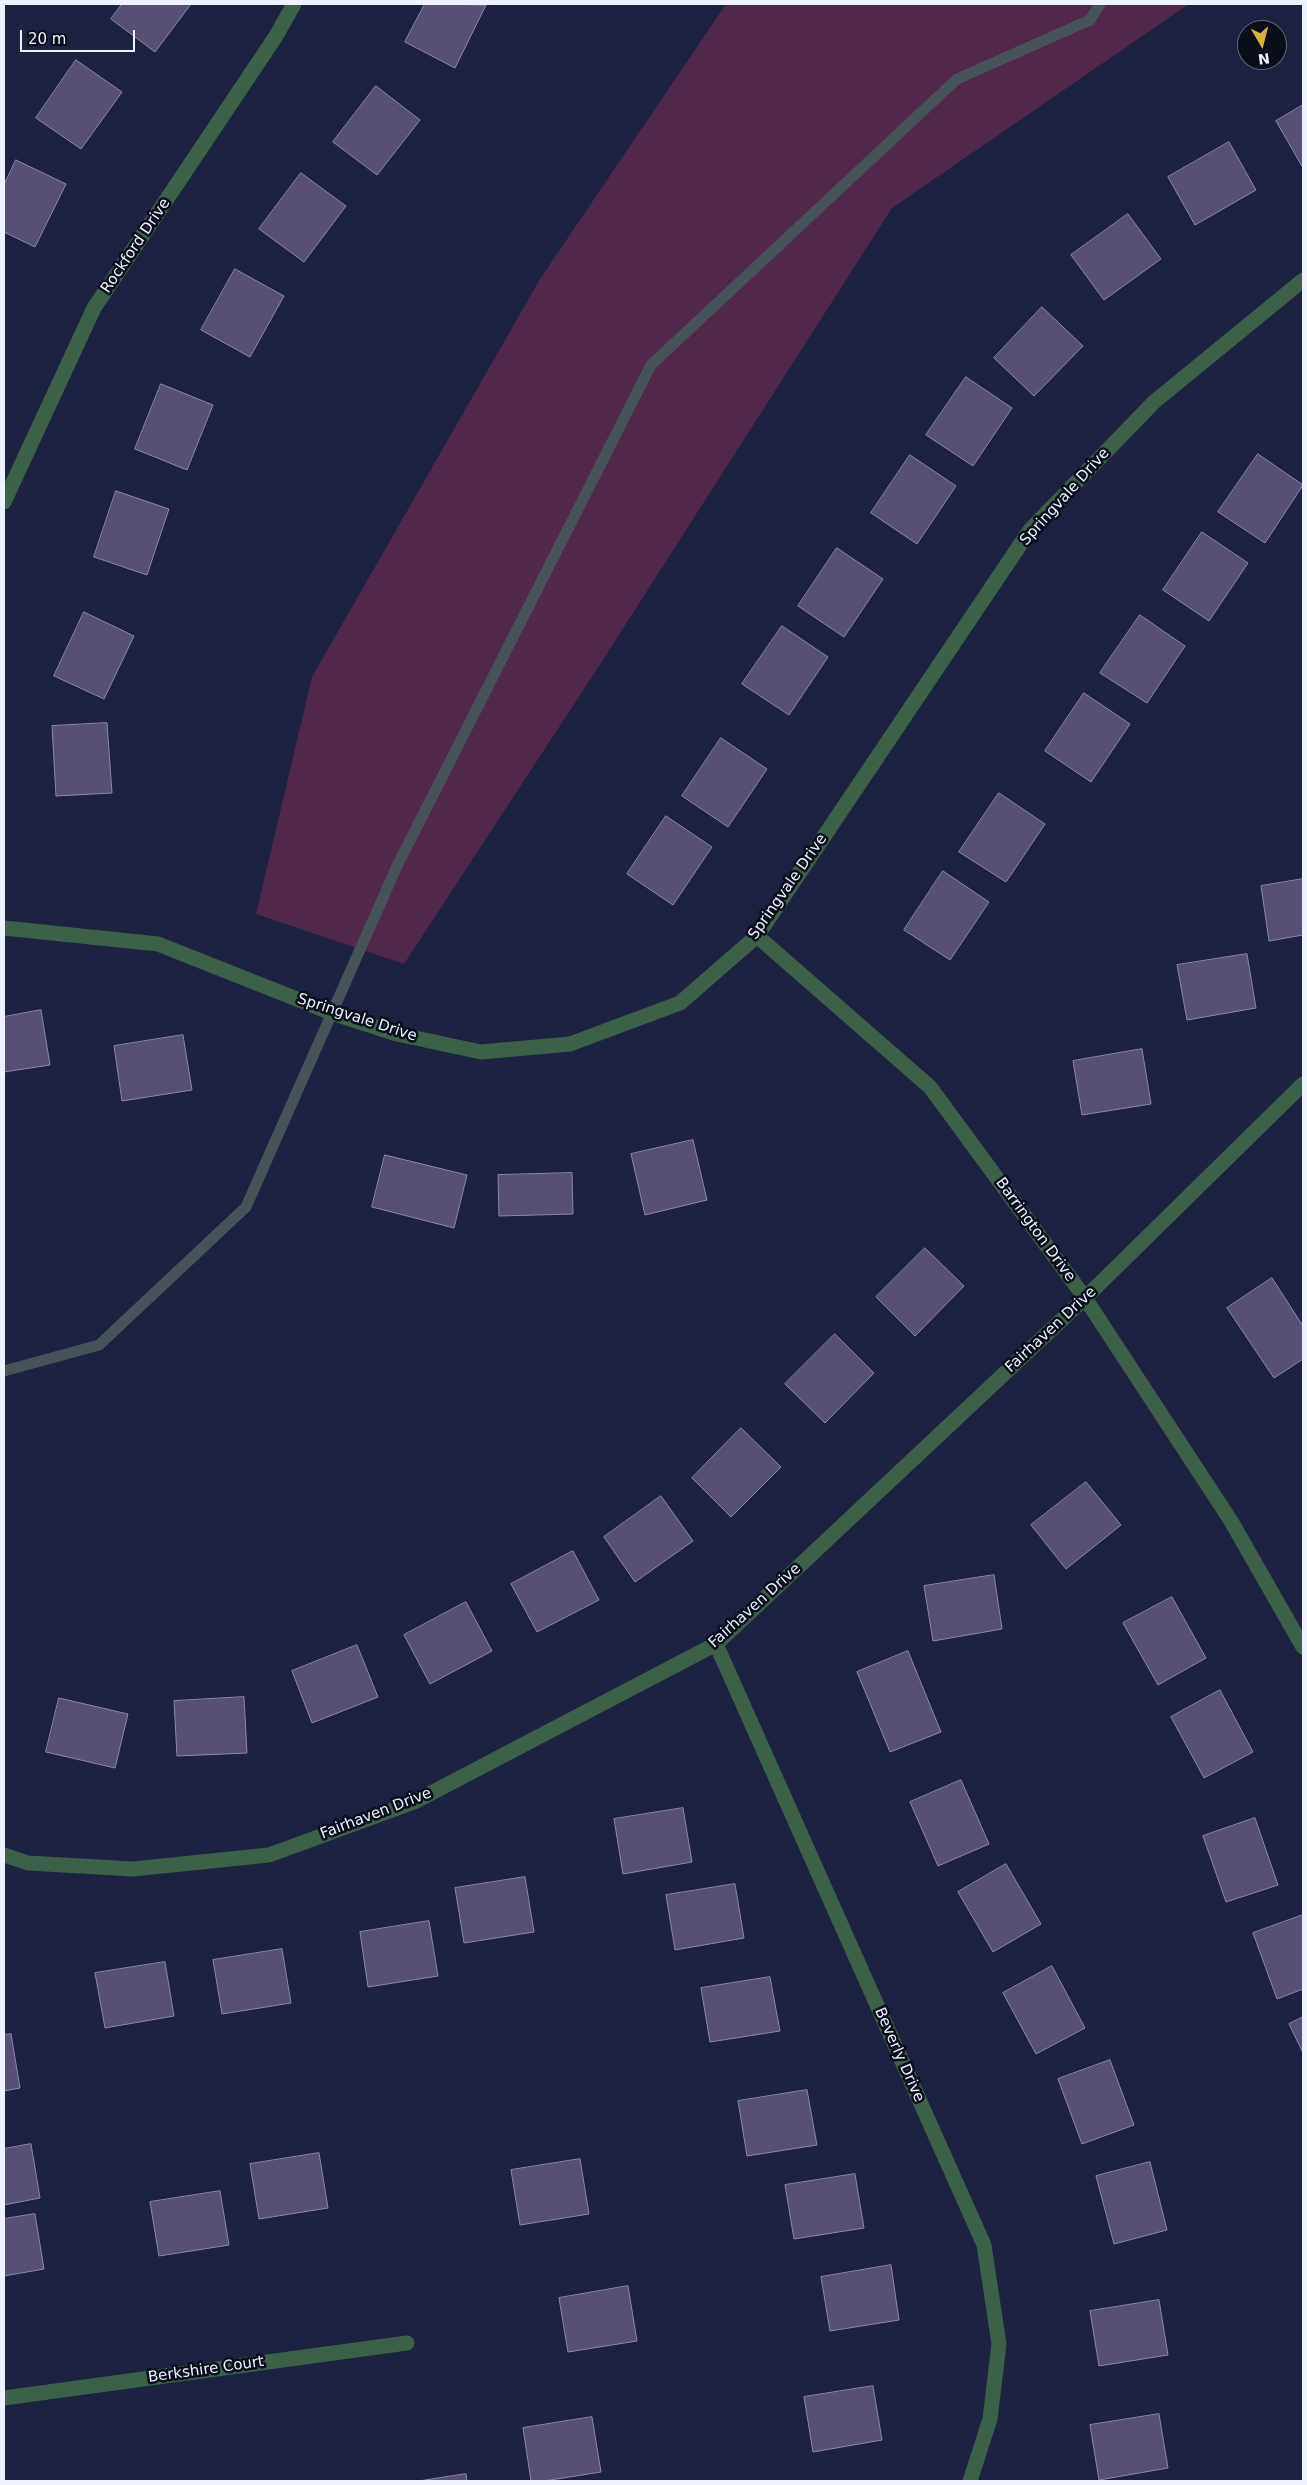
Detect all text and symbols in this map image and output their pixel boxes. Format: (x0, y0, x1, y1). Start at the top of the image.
scale bar (22, 20, 138, 52)
north arrow (1237, 20, 1287, 70)
text: 20 m (28, 30, 66, 48)
text: N (1257, 50, 1271, 68)
street label: Rockford Drive (98, 195, 174, 297)
street label: Springvale Drive (1017, 445, 1113, 549)
street label: Springvale Drive (745, 831, 831, 943)
street label: Springvale Drive (295, 990, 419, 1046)
street label: Barrington Drive (991, 1175, 1079, 1285)
street label: Fairhaven Drive (1002, 1283, 1100, 1377)
street label: Fairhaven Drive (705, 1560, 805, 1652)
street label: Fairhaven Drive (318, 1785, 434, 1843)
street label: Beverly Drive (870, 2005, 928, 2105)
street label: Berkshire Court (147, 2353, 265, 2387)

